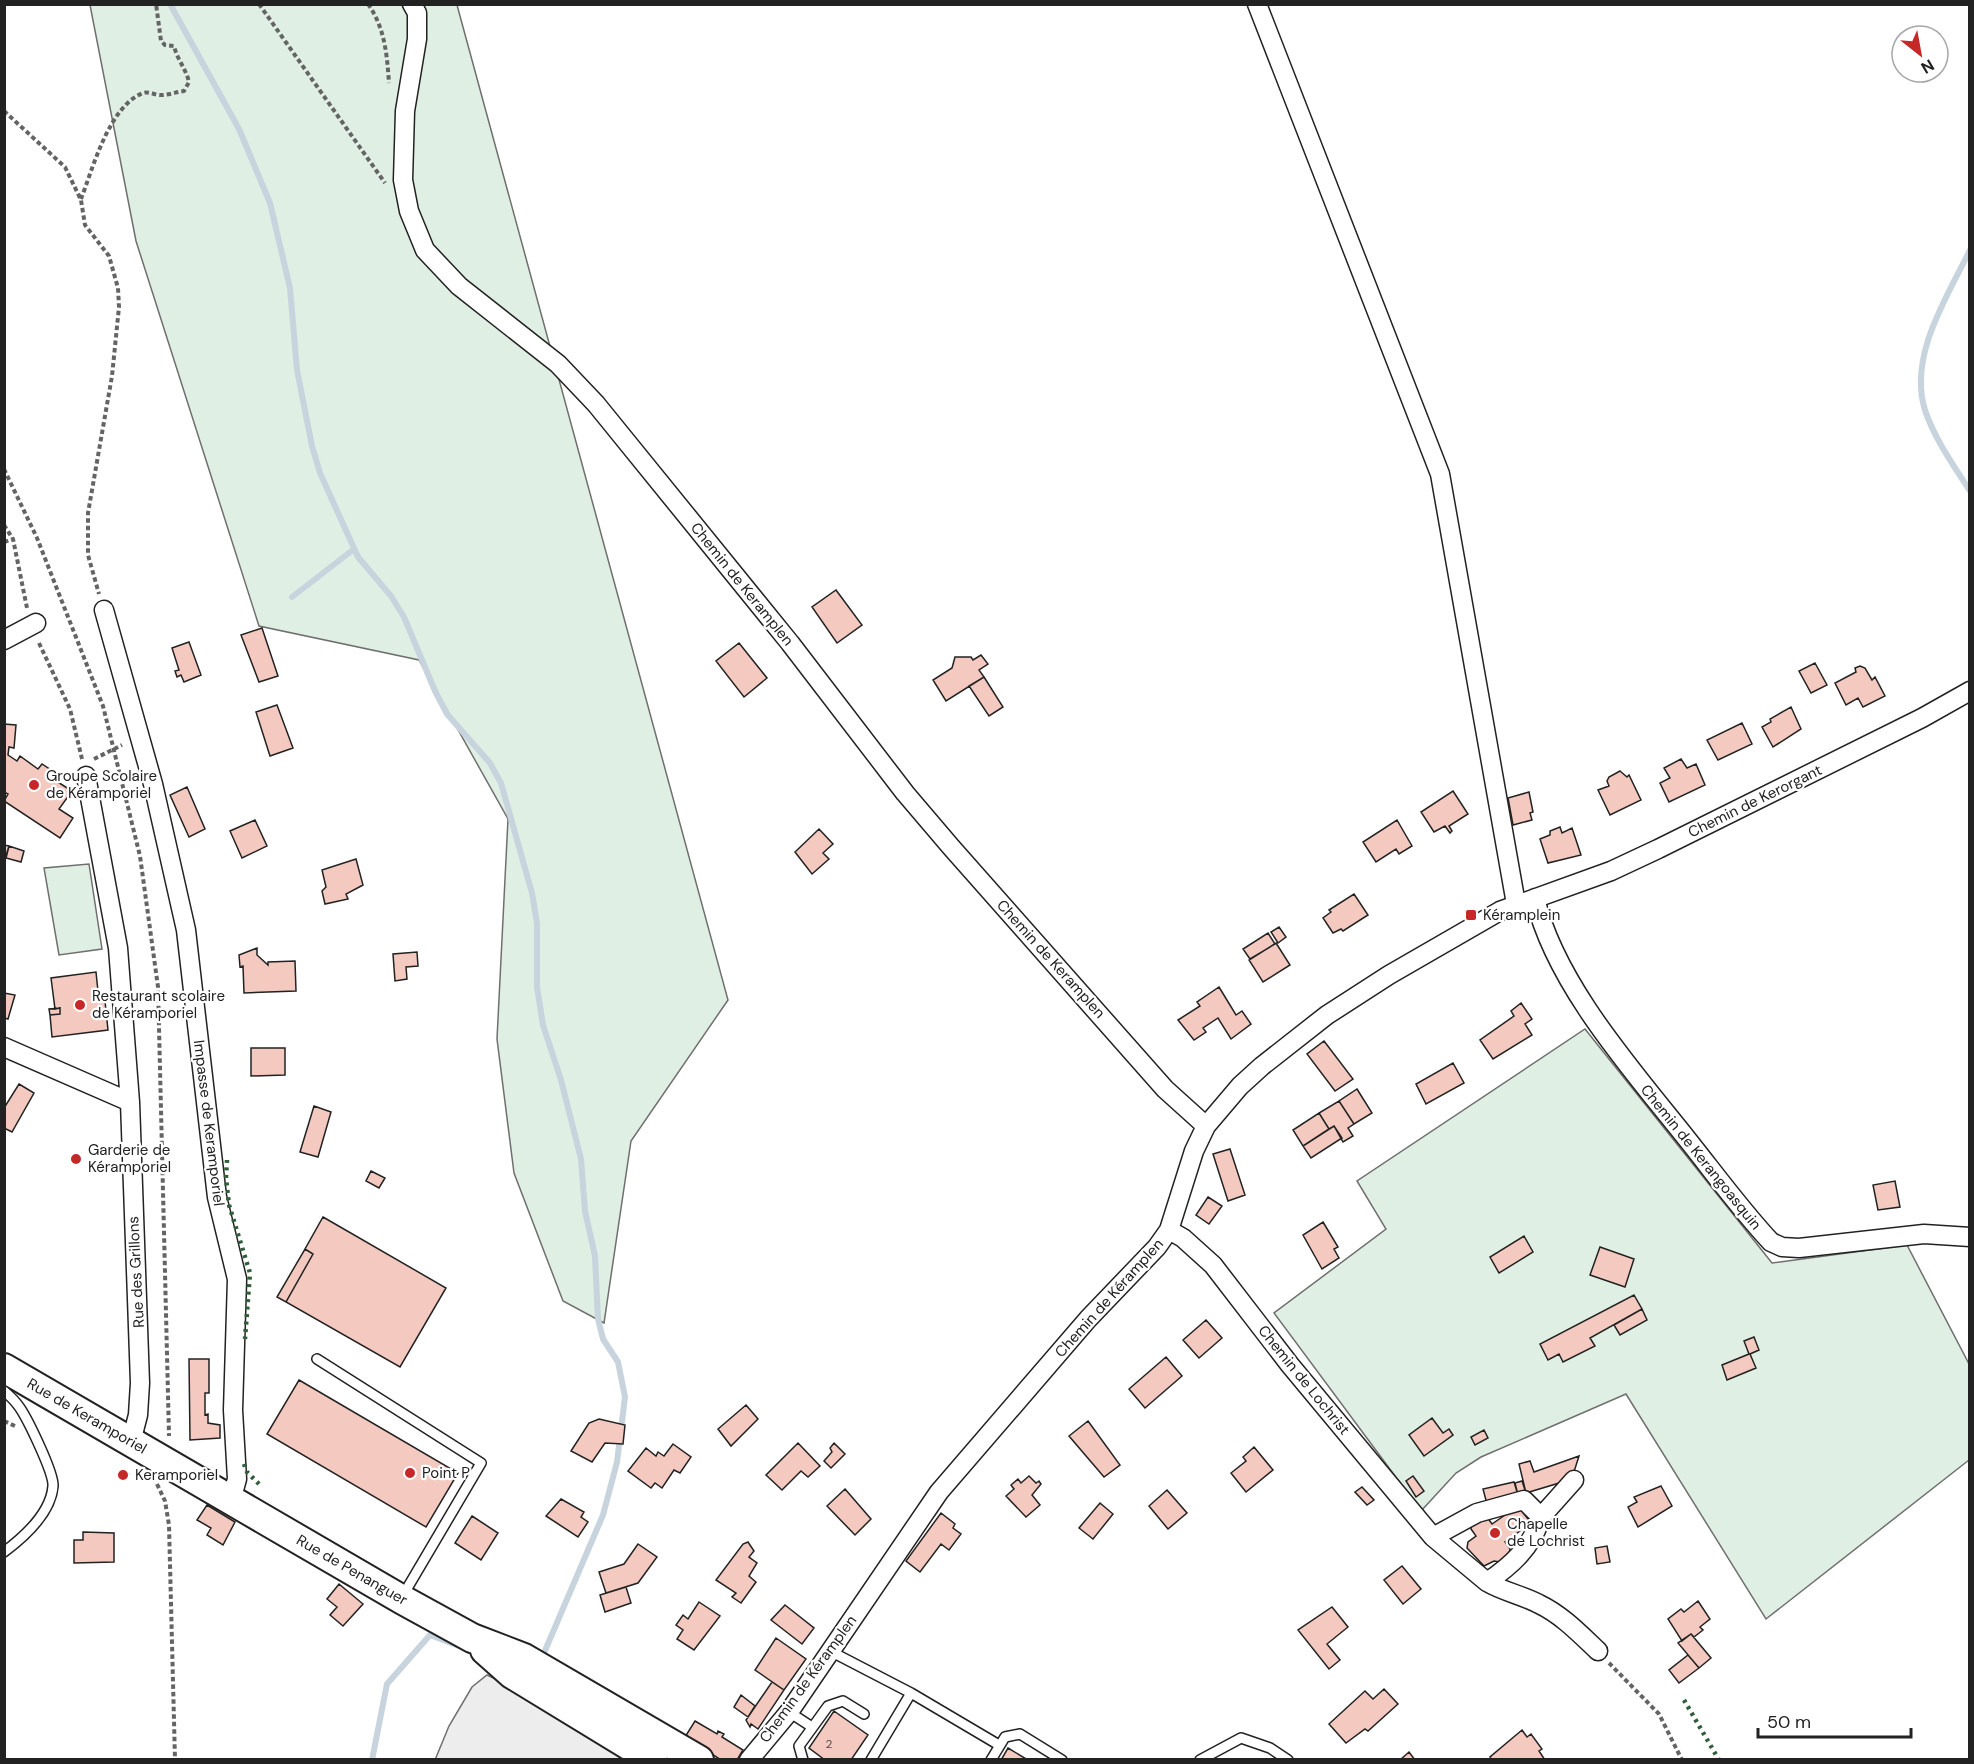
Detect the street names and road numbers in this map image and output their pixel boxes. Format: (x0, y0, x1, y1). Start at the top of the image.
street label: Chemin de Keramplen (686, 518, 798, 650)
street label: Chemin de Kerorgant (1685, 760, 1825, 842)
street label: Chemin de Keramplen (992, 895, 1110, 1023)
street label: Impasse de Keramporiel (189, 1039, 229, 1207)
street label: Chemin de Kerangoasquin (1636, 1080, 1766, 1234)
street label: Rue des Grillons (123, 1216, 149, 1328)
street label: Chemin de Kéramplen (1050, 1234, 1168, 1362)
street label: Chemin de Lochrist (1254, 1321, 1354, 1439)
street label: Rue de Keramporiel (24, 1374, 150, 1458)
street label: Rue de Penanguer (293, 1530, 412, 1610)
street label: Chemin de Kéramplen (755, 1611, 861, 1747)

